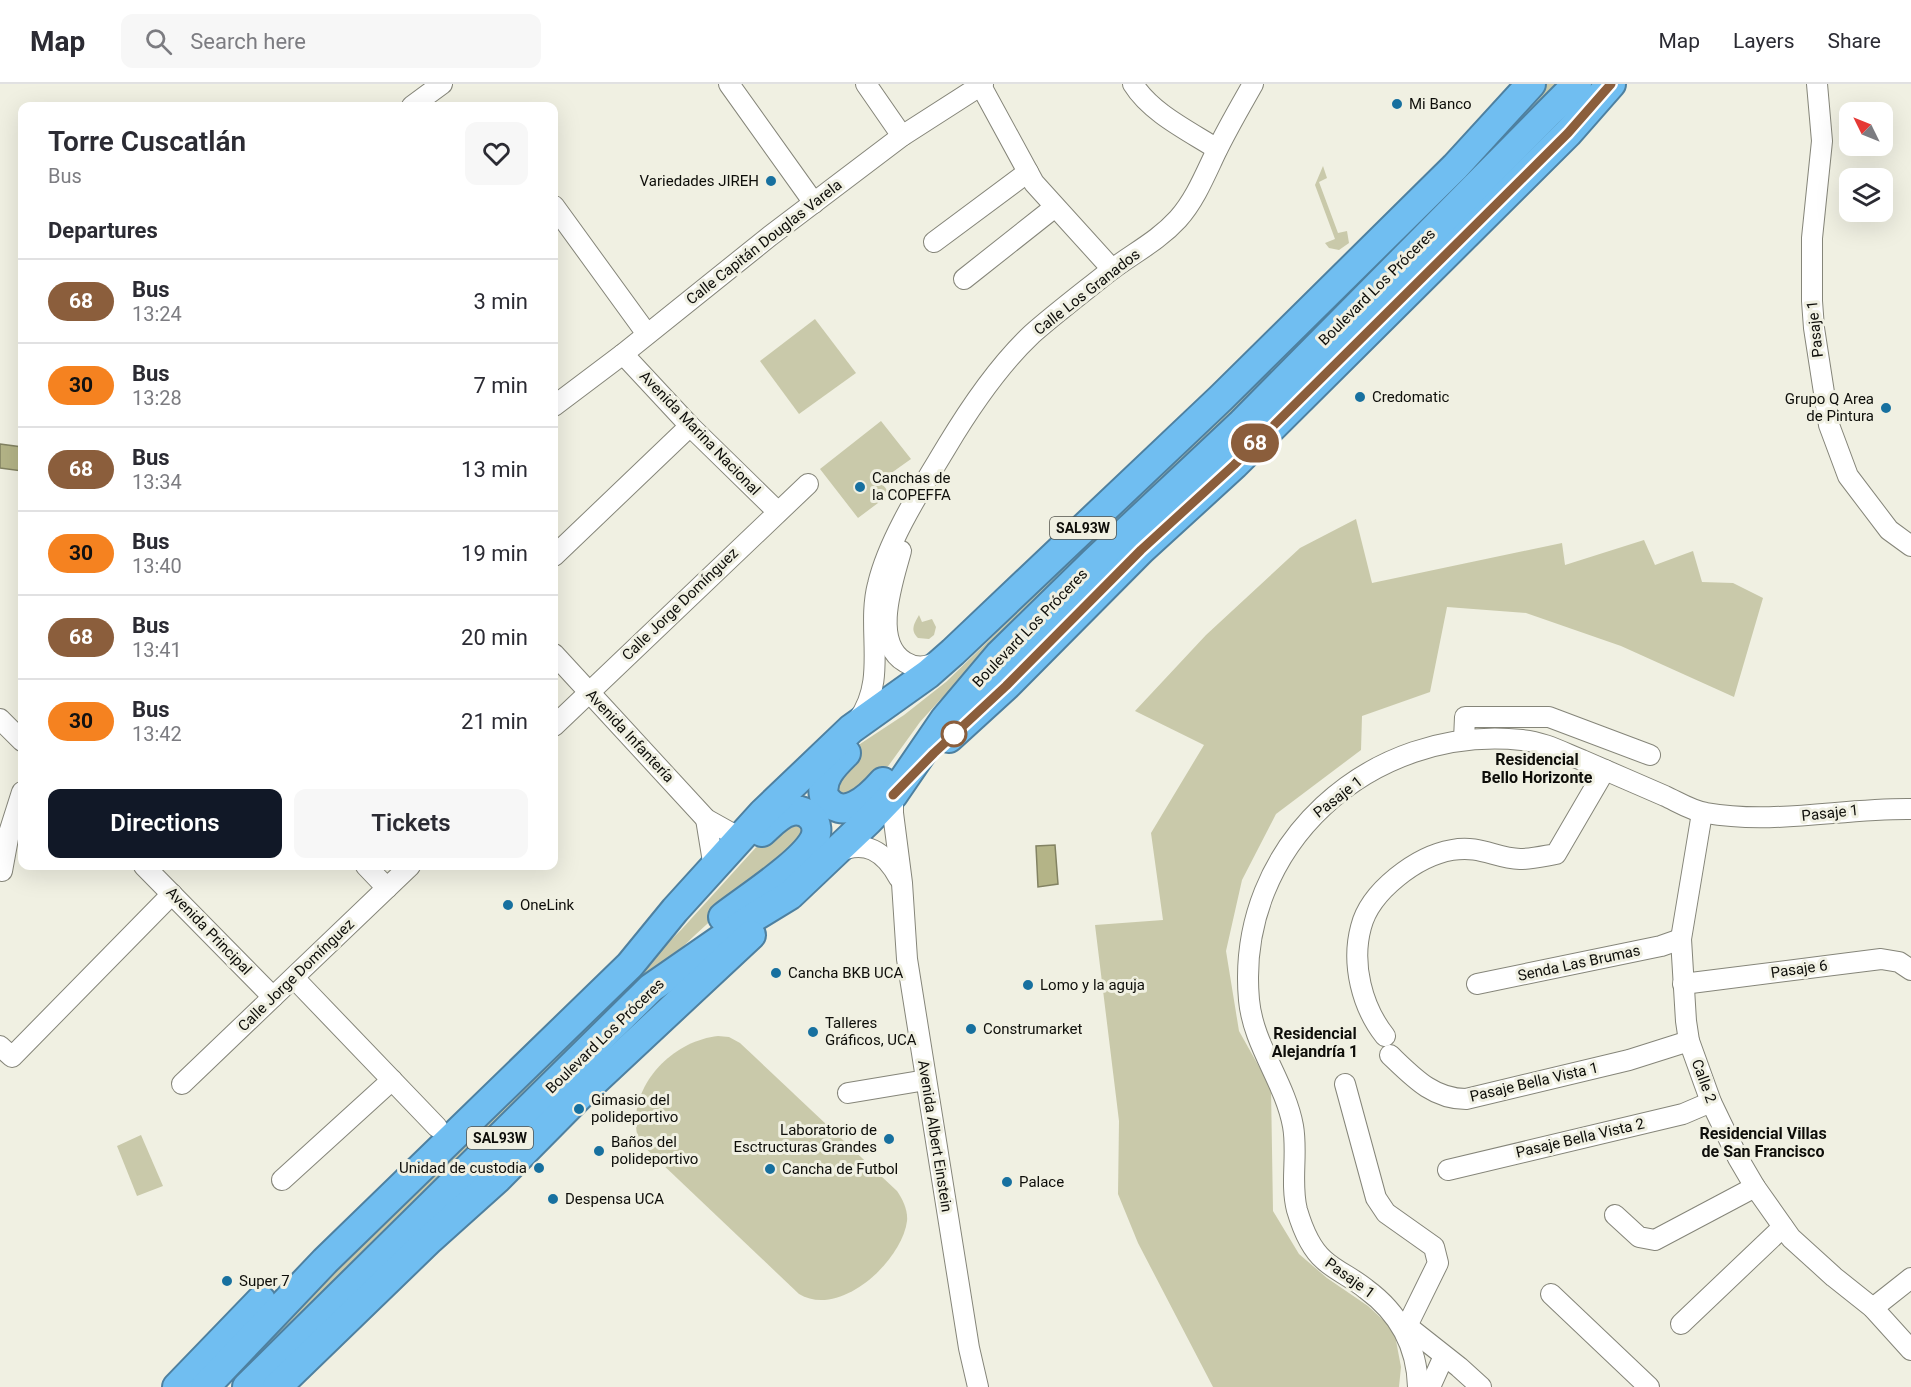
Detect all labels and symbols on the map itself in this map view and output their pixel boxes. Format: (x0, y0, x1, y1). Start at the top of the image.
place label: Mi Banco (1409, 95, 1472, 113)
marker: Mi Banco (1390, 97, 1404, 111)
north arrow (1839, 102, 1893, 156)
place label: Variedades JIREH (640, 172, 759, 190)
marker: Variedades JIREH (764, 174, 778, 188)
street label: Calle Capitán Douglas Varela (683, 176, 845, 308)
street label: Boulevard Los Próceres (1315, 225, 1439, 349)
street label: Calle Los Granados (1030, 245, 1144, 339)
street label: Pasaje 1 (1803, 300, 1827, 358)
street label: Avenida Marina Nacional (636, 367, 764, 499)
place label: Credomatic (1372, 388, 1450, 406)
marker: Credomatic (1353, 390, 1367, 404)
place label: Grupo Q Area de Pintura (1785, 390, 1874, 425)
marker: Grupo Q Area de Pintura (1879, 401, 1893, 415)
line badge: 68 (1228, 424, 1282, 462)
place label: Canchas de la COPEFFA (872, 469, 951, 504)
marker: Canchas de la COPEFFA (853, 480, 867, 494)
road number: SAL93W (1050, 517, 1116, 539)
street label: Calle Jorge Domínguez (618, 544, 742, 664)
street label: Boulevard Los Próceres (969, 565, 1091, 691)
street label: Avenida Infantería (582, 686, 678, 786)
unlabelled marker (941, 721, 967, 747)
district label: Residencial Bello Horizonte (1482, 750, 1593, 787)
street label: Pasaje 1 (1310, 772, 1366, 822)
street label: Pasaje 1 (1801, 801, 1859, 825)
street label: Avenida Principal (163, 883, 255, 979)
place label: OneLink (520, 896, 575, 914)
marker: OneLink (501, 898, 515, 912)
street label: Calle Jorge Domínguez (234, 915, 358, 1035)
street label: Senda Las Brumas (1516, 941, 1642, 985)
street label: Pasaje 6 (1769, 956, 1829, 982)
place label: Cancha BKB UCA (788, 964, 904, 982)
marker: Cancha BKB UCA (769, 966, 783, 980)
street label: Boulevard Los Próceres (542, 975, 668, 1097)
place label: Lomo y la aguja (1040, 976, 1145, 994)
marker: Lomo y la aguja (1021, 978, 1035, 992)
place label: Talleres Gráficos, UCA (825, 1014, 917, 1049)
place label: Construmarket (983, 1020, 1082, 1038)
marker: Construmarket (964, 1022, 978, 1036)
district label: Residencial Alejandría 1 (1272, 1024, 1358, 1061)
marker: Talleres Gráficos, UCA (806, 1025, 820, 1039)
street label: Calle 2 (1688, 1057, 1720, 1105)
street label: Pasaje Bella Vista 1 (1468, 1058, 1600, 1106)
street label: Avenida Albert Einstein (914, 1059, 956, 1213)
place label: Gimasio del polideportivo (591, 1091, 678, 1126)
marker: Gimasio del polideportivo (572, 1102, 586, 1116)
street label: Pasaje Bella Vista 2 (1514, 1114, 1646, 1162)
place label: Laboratorio de Esctructuras Grandes (734, 1121, 877, 1156)
district label: Residencial Villas de San Francisco (1699, 1124, 1827, 1161)
road number: SAL93W (467, 1127, 533, 1149)
marker: Laboratorio de Esctructuras Grandes (882, 1132, 896, 1146)
place label: Baños del polideportivo (611, 1133, 698, 1168)
marker: Baños del polideportivo (592, 1144, 606, 1158)
place label: Unidad de custodia (399, 1159, 527, 1177)
place label: Cancha de Futbol (782, 1160, 898, 1178)
marker: Unidad de custodia (532, 1161, 546, 1175)
marker: Cancha de Futbol (763, 1162, 777, 1176)
place label: Palace (1019, 1173, 1064, 1191)
marker: Palace (1000, 1175, 1014, 1189)
place label: Despensa UCA (565, 1190, 664, 1208)
marker: Despensa UCA (546, 1192, 560, 1206)
street label: Pasaje 1 (1322, 1254, 1378, 1302)
place label: Super 7 (239, 1272, 290, 1290)
marker: Super 7 (220, 1274, 234, 1288)

